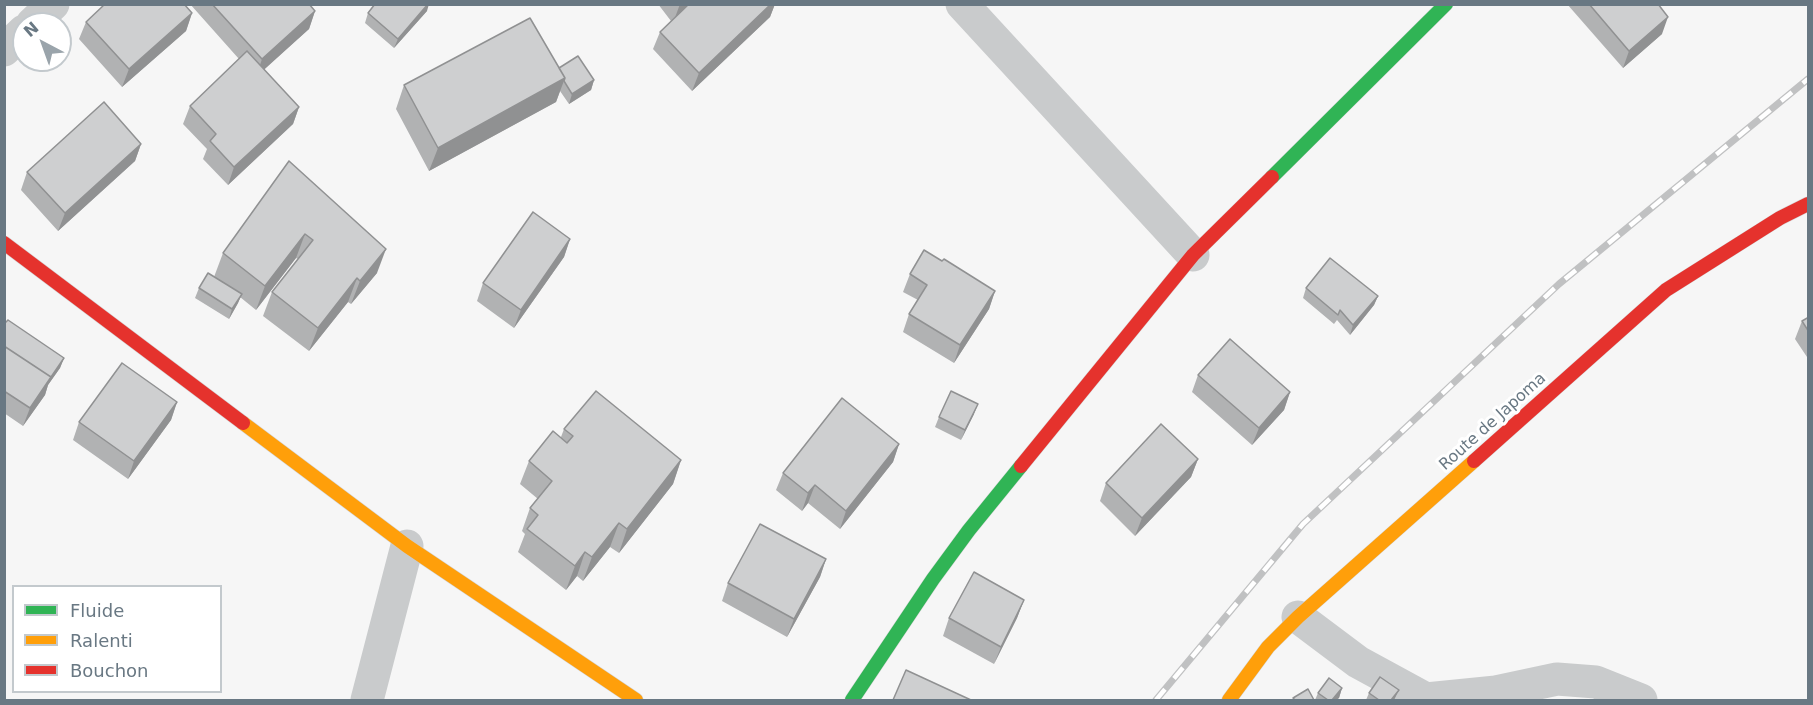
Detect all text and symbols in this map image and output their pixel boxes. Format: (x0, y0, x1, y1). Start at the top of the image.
north arrow (12, 12, 72, 72)
text: N (20, 18, 42, 41)
street label: Route de Japoma (1436, 369, 1550, 475)
legend (12, 585, 222, 693)
text: Fluide (70, 600, 124, 621)
text: Ralenti (70, 630, 133, 651)
text: Bouchon (70, 660, 149, 681)

